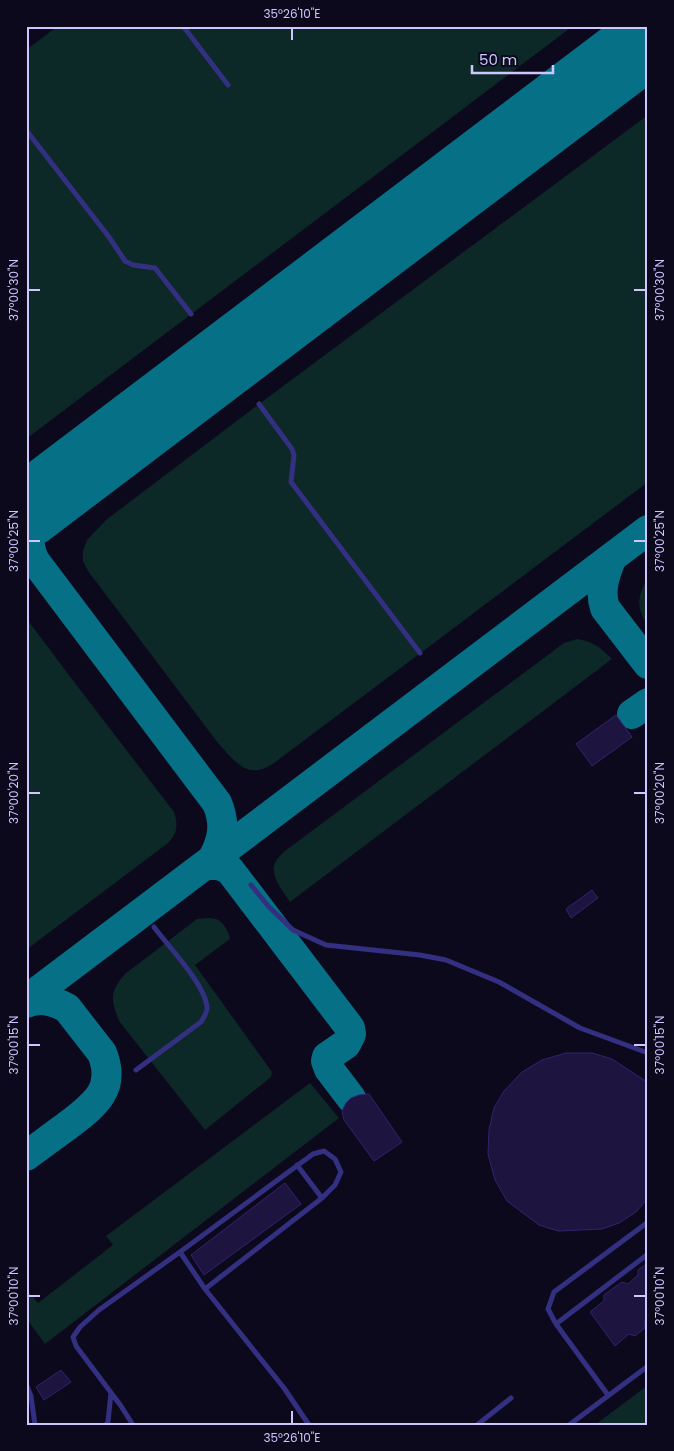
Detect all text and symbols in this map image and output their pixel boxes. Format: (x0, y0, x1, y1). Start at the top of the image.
text: 35°26'10"E (264, 5, 321, 22)
scale bar (472, 42, 553, 74)
text: 50 m (479, 49, 517, 70)
text: 37°00'30"N (5, 259, 22, 321)
text: 37°00'30"N (651, 259, 668, 321)
text: 37°00'25"N (5, 510, 22, 572)
text: 37°00'25"N (651, 510, 668, 572)
text: 37°00'20"N (5, 762, 22, 824)
text: 37°00'20"N (651, 762, 668, 824)
text: 37°00'15"N (5, 1016, 22, 1074)
text: 37°00'15"N (651, 1016, 668, 1074)
text: 37°00'10"N (5, 1267, 22, 1325)
text: 37°00'10"N (651, 1267, 668, 1325)
text: 35°26'10"E (264, 1429, 321, 1446)

